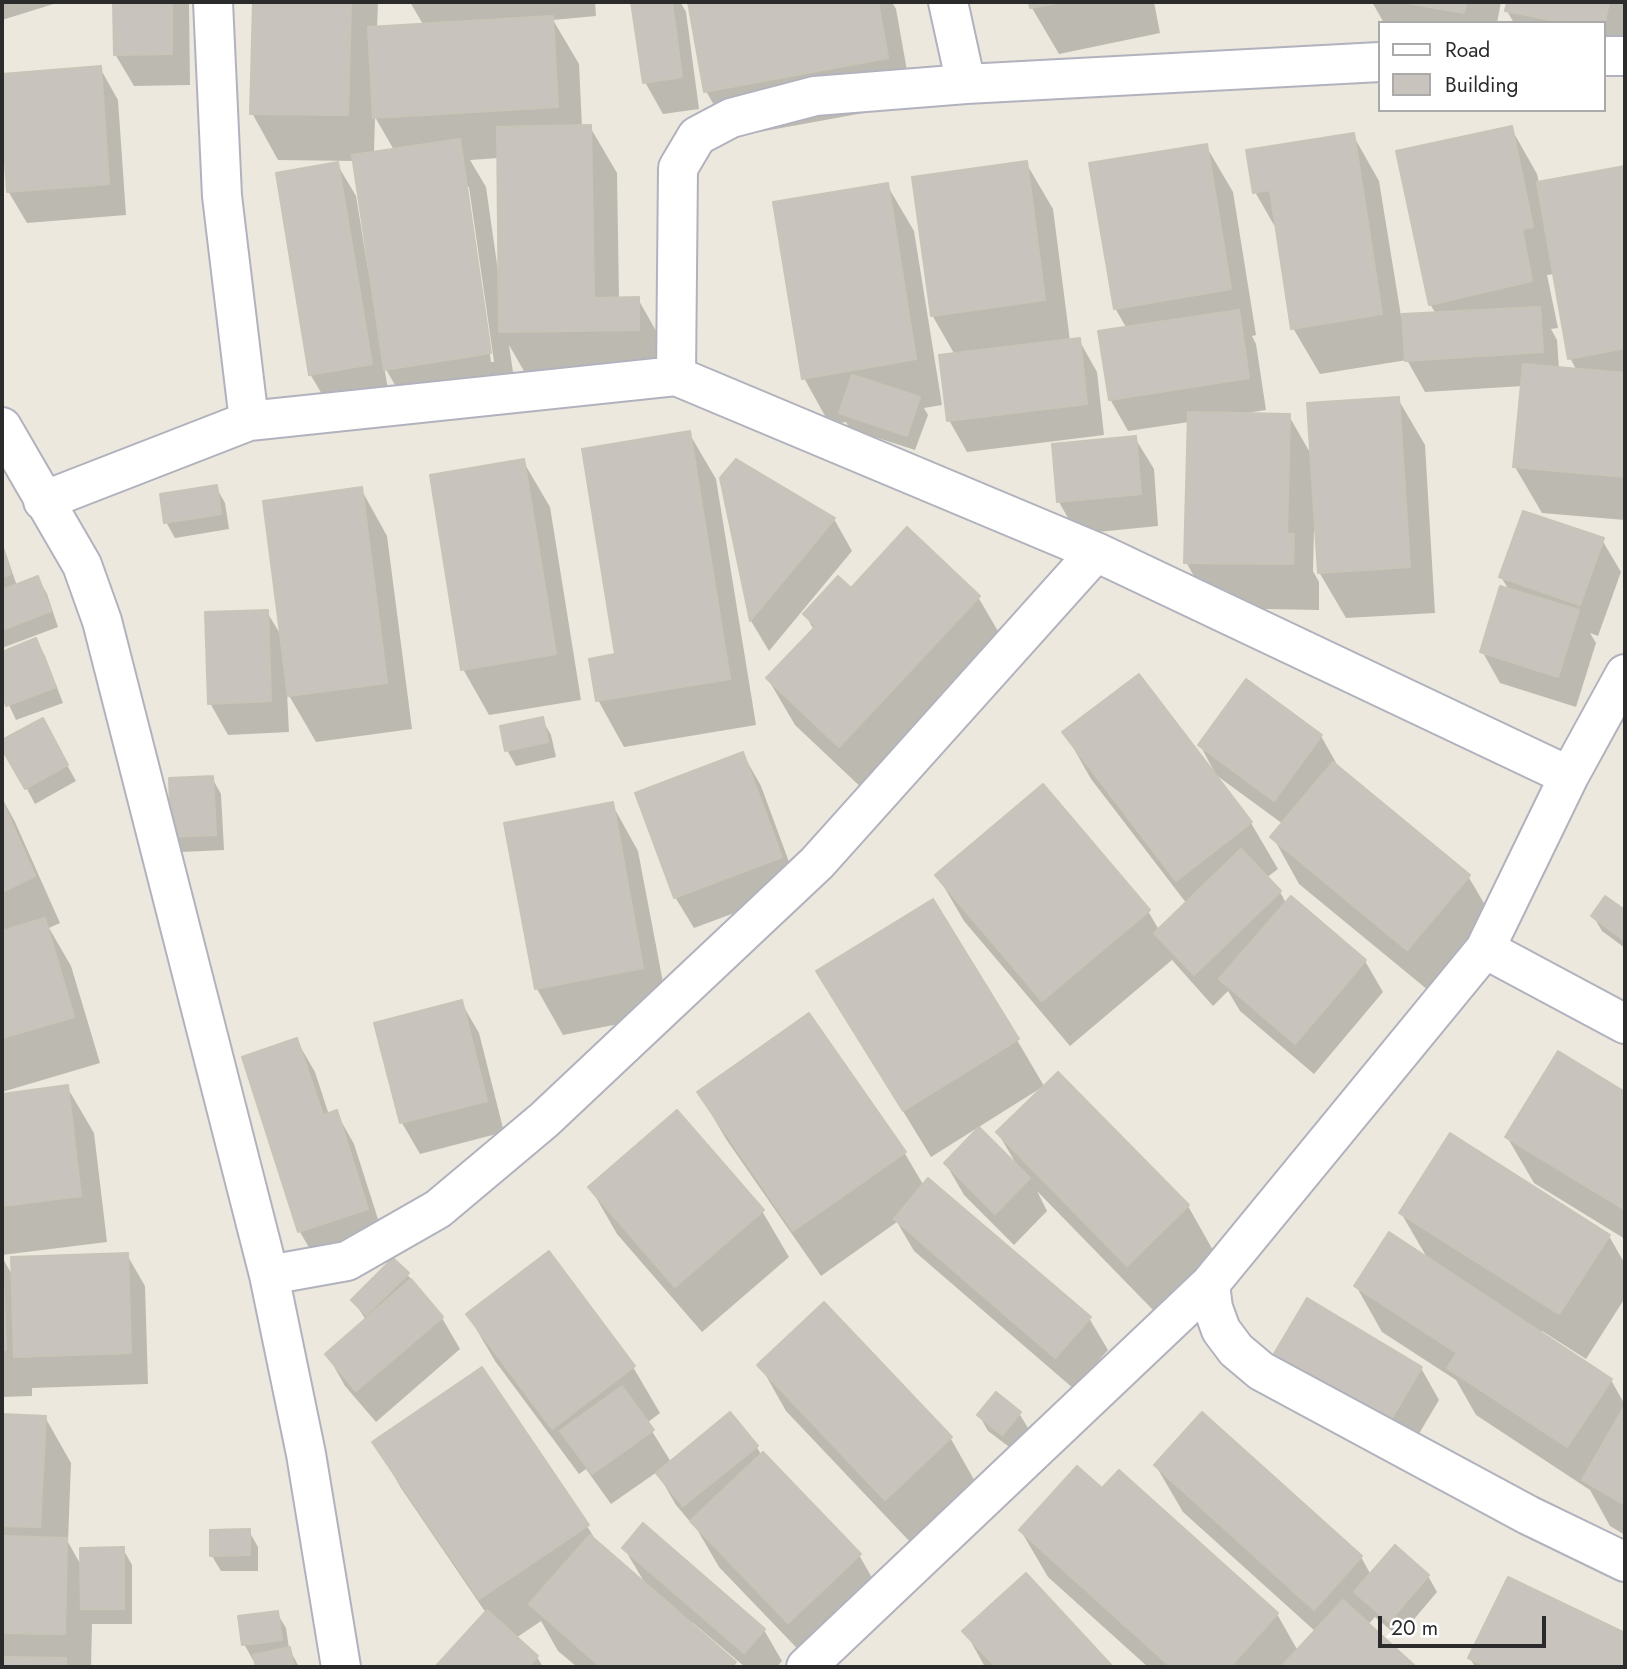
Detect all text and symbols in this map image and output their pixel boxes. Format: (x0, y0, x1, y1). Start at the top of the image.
legend (1378, 21, 1606, 112)
text: Road (1445, 35, 1490, 65)
text: Building (1445, 70, 1518, 100)
scale bar (1382, 1602, 1550, 1646)
text: 20 m (1391, 1613, 1438, 1643)

